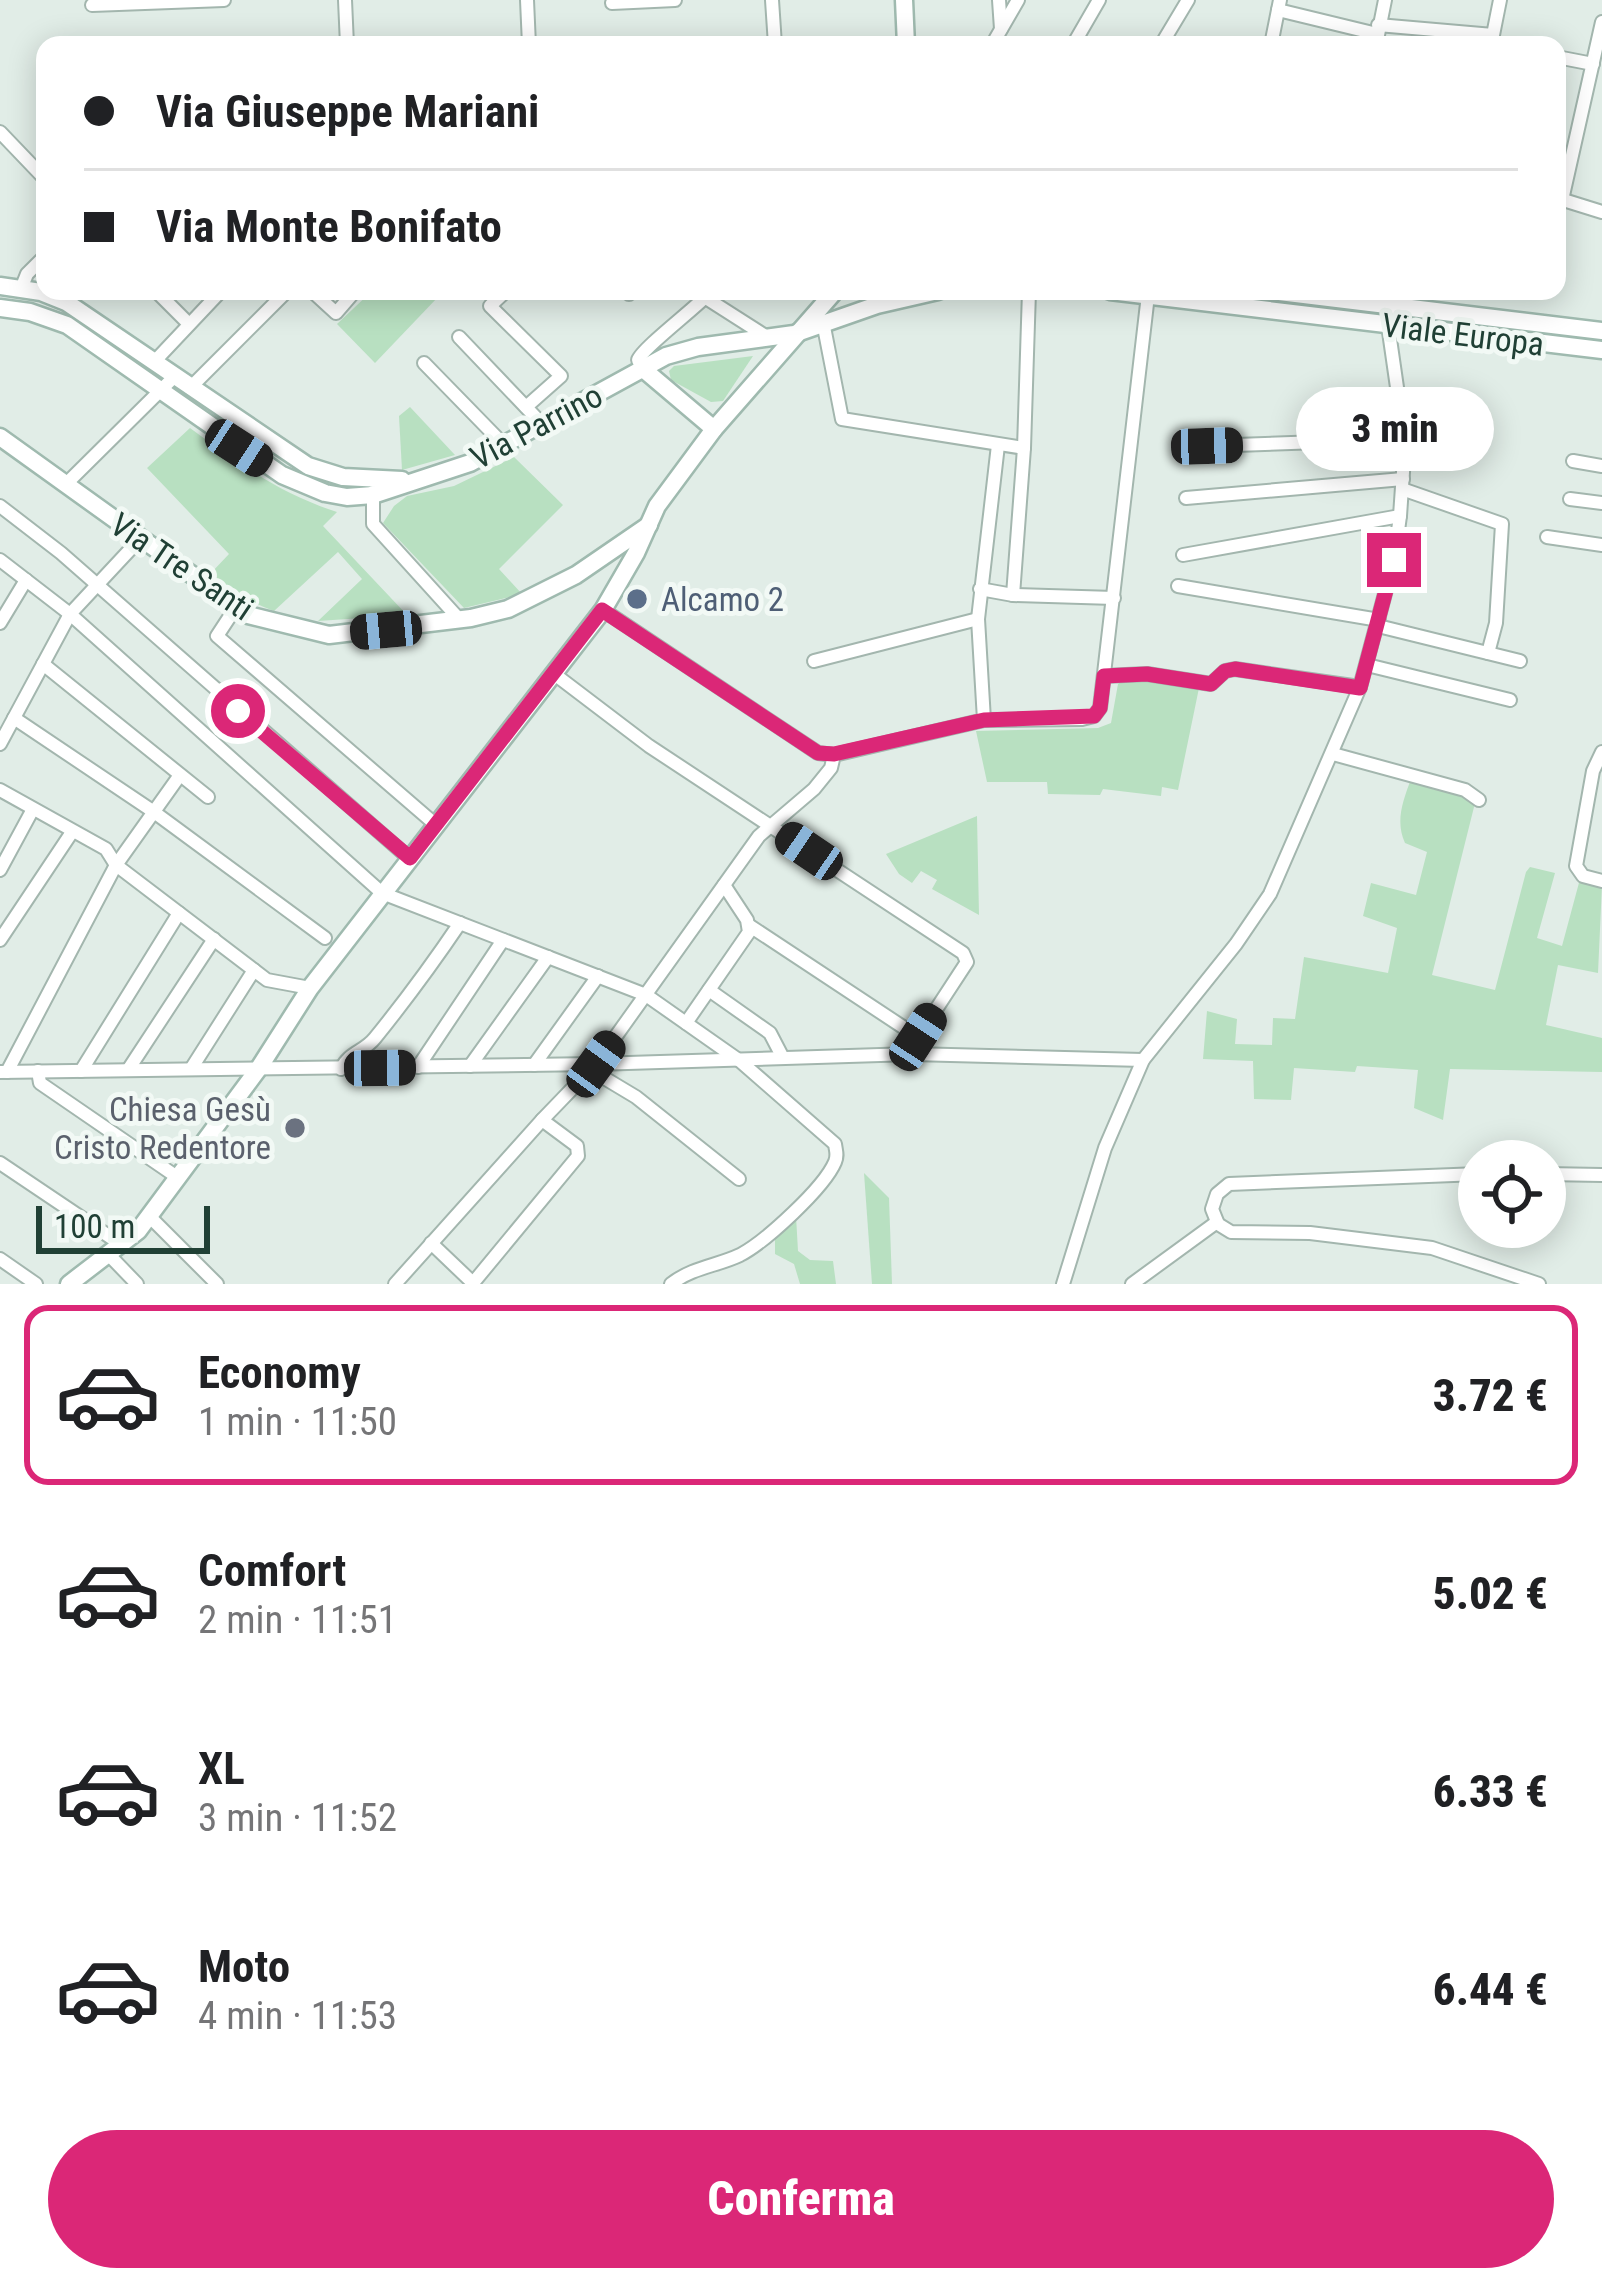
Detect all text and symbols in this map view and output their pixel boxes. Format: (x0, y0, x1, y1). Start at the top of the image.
text: Via Giuseppe Mariani (156, 85, 539, 138)
text: Via Monte Bonifato (156, 200, 502, 253)
street label: Viale Europa (1380, 305, 1546, 364)
street label: Via Parrino (464, 376, 609, 477)
callout: 3 min (1295, 386, 1493, 470)
text: 3 min (1352, 406, 1438, 452)
car (199, 413, 279, 483)
car (1170, 427, 1244, 465)
street label: Via Tre Santi (103, 504, 261, 628)
route end (1367, 533, 1421, 587)
place label: Alcamo 2 (661, 580, 784, 619)
marker: Alcamo 2 (624, 586, 650, 612)
car (349, 609, 423, 651)
route start (211, 684, 265, 738)
car (769, 816, 849, 886)
car (883, 997, 953, 1077)
car (560, 1024, 632, 1104)
car (344, 1049, 416, 1087)
place label: Chiesa Gesù Cristo Redentore (54, 1090, 271, 1167)
marker: Chiesa Gesù Cristo Redentore (282, 1115, 308, 1141)
map controls (1458, 1140, 1566, 1248)
button: locate (1458, 1140, 1566, 1248)
scale bar (36, 1200, 210, 1253)
text: 100 m (54, 1207, 135, 1246)
icon: car (54, 1341, 162, 1449)
text: Economy (198, 1346, 361, 1399)
text: 3.72 € (1433, 1369, 1548, 1422)
text: 1 min · 11:50 (198, 1399, 397, 1445)
icon: car (54, 1539, 162, 1647)
text: Comfort (198, 1544, 346, 1597)
text: 5.02 € (1433, 1567, 1548, 1620)
text: 2 min · 11:51 (198, 1597, 397, 1643)
icon: car (54, 1737, 162, 1845)
text: XL (198, 1742, 245, 1795)
text: 6.33 € (1433, 1765, 1548, 1818)
text: 3 min · 11:52 (198, 1795, 397, 1841)
icon: car (54, 1935, 162, 2043)
text: Moto (198, 1940, 290, 1993)
text: 6.44 € (1433, 1963, 1548, 2016)
text: 4 min · 11:53 (198, 1993, 397, 2039)
button: Conferma (48, 2130, 1554, 2268)

